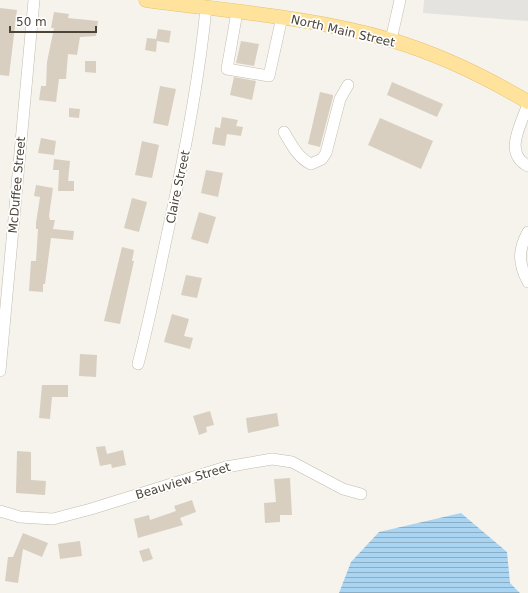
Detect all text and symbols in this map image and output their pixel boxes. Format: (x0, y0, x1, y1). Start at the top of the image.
scale bar (10, 8, 96, 34)
street label: North Main Street (290, 12, 397, 50)
text: 50 m (16, 15, 47, 29)
street label: McDuffee Street (6, 136, 28, 234)
street label: Claire Street (163, 149, 193, 225)
street label: Beauview Street (134, 460, 232, 502)

